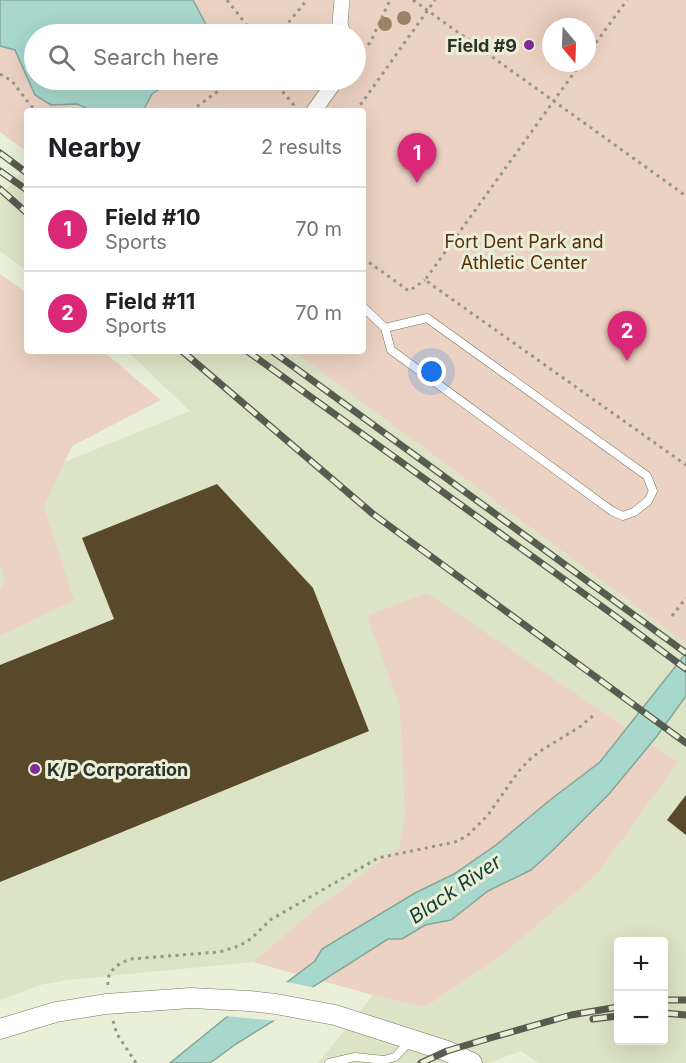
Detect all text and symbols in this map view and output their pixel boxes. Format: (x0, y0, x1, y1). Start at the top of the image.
north arrow (542, 18, 596, 72)
search box (24, 24, 366, 90)
place label: Field #9 (447, 35, 517, 56)
marker: Field #9 (522, 38, 536, 52)
icon: search (45, 41, 78, 74)
text: Search here (93, 44, 219, 70)
text: Nearby (48, 132, 141, 163)
pin: 1 (398, 134, 436, 183)
text: 2 results (261, 135, 342, 159)
text: Field #10 (105, 204, 201, 230)
text: 1 (63, 217, 72, 241)
text: 70 m (295, 217, 342, 241)
text: Sports (105, 230, 167, 254)
park label: Fort Dent Park and Athletic Center (444, 231, 604, 273)
text: Field #11 (105, 288, 195, 314)
text: 2 (61, 301, 74, 325)
text: 70 m (295, 301, 342, 325)
pin: 2 (608, 312, 646, 361)
text: Sports (105, 314, 167, 338)
your location (417, 357, 446, 386)
place label: K/P Corporation (47, 759, 188, 780)
marker: K/P Corporation (28, 762, 42, 776)
water label: Black River (404, 849, 506, 929)
map controls (614, 937, 668, 1045)
button: + (614, 937, 668, 991)
button: − (614, 991, 668, 1045)

